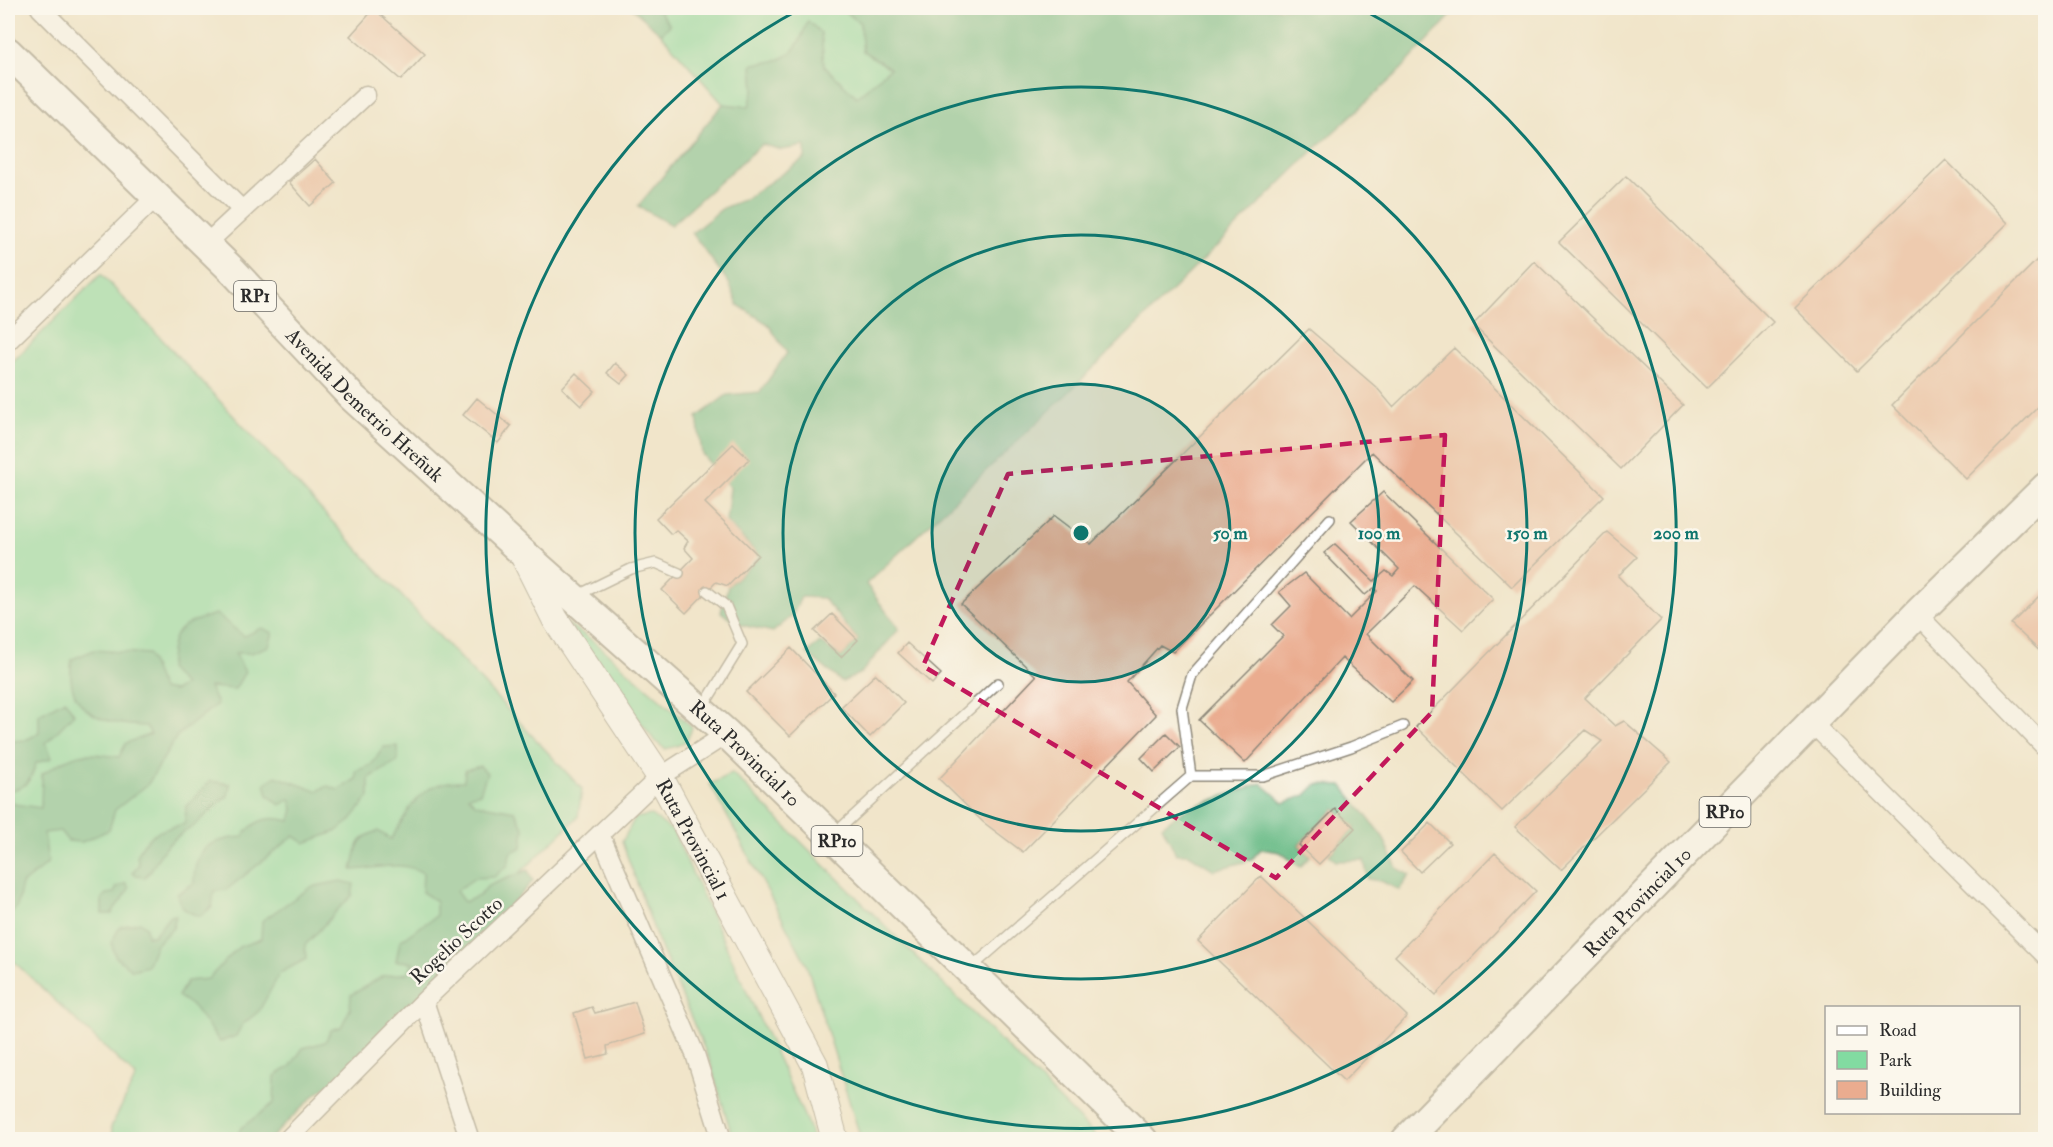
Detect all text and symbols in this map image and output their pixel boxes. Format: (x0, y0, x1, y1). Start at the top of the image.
road number: RP1 (234, 281, 276, 311)
street label: Avenida Demetrio Hreñuk (280, 322, 449, 488)
text: 50 m (1213, 522, 1248, 545)
text: 100 m (1358, 522, 1401, 545)
text: 150 m (1506, 522, 1549, 545)
text: 200 m (1653, 522, 1700, 545)
centre of rings (1071, 523, 1091, 543)
street label: Ruta Provincial 10 (684, 695, 806, 812)
street label: Ruta Provincial 1 (650, 775, 736, 905)
road number: RP10 (1700, 797, 1750, 827)
road number: RP10 (812, 826, 862, 856)
street label: Ruta Provincial 10 (1578, 842, 1697, 963)
street label: Rogelio Scotto (405, 891, 508, 990)
legend (1825, 1006, 2020, 1114)
text: Road (1879, 1019, 1917, 1042)
text: Park (1879, 1049, 1912, 1072)
text: Building (1879, 1079, 1942, 1102)

